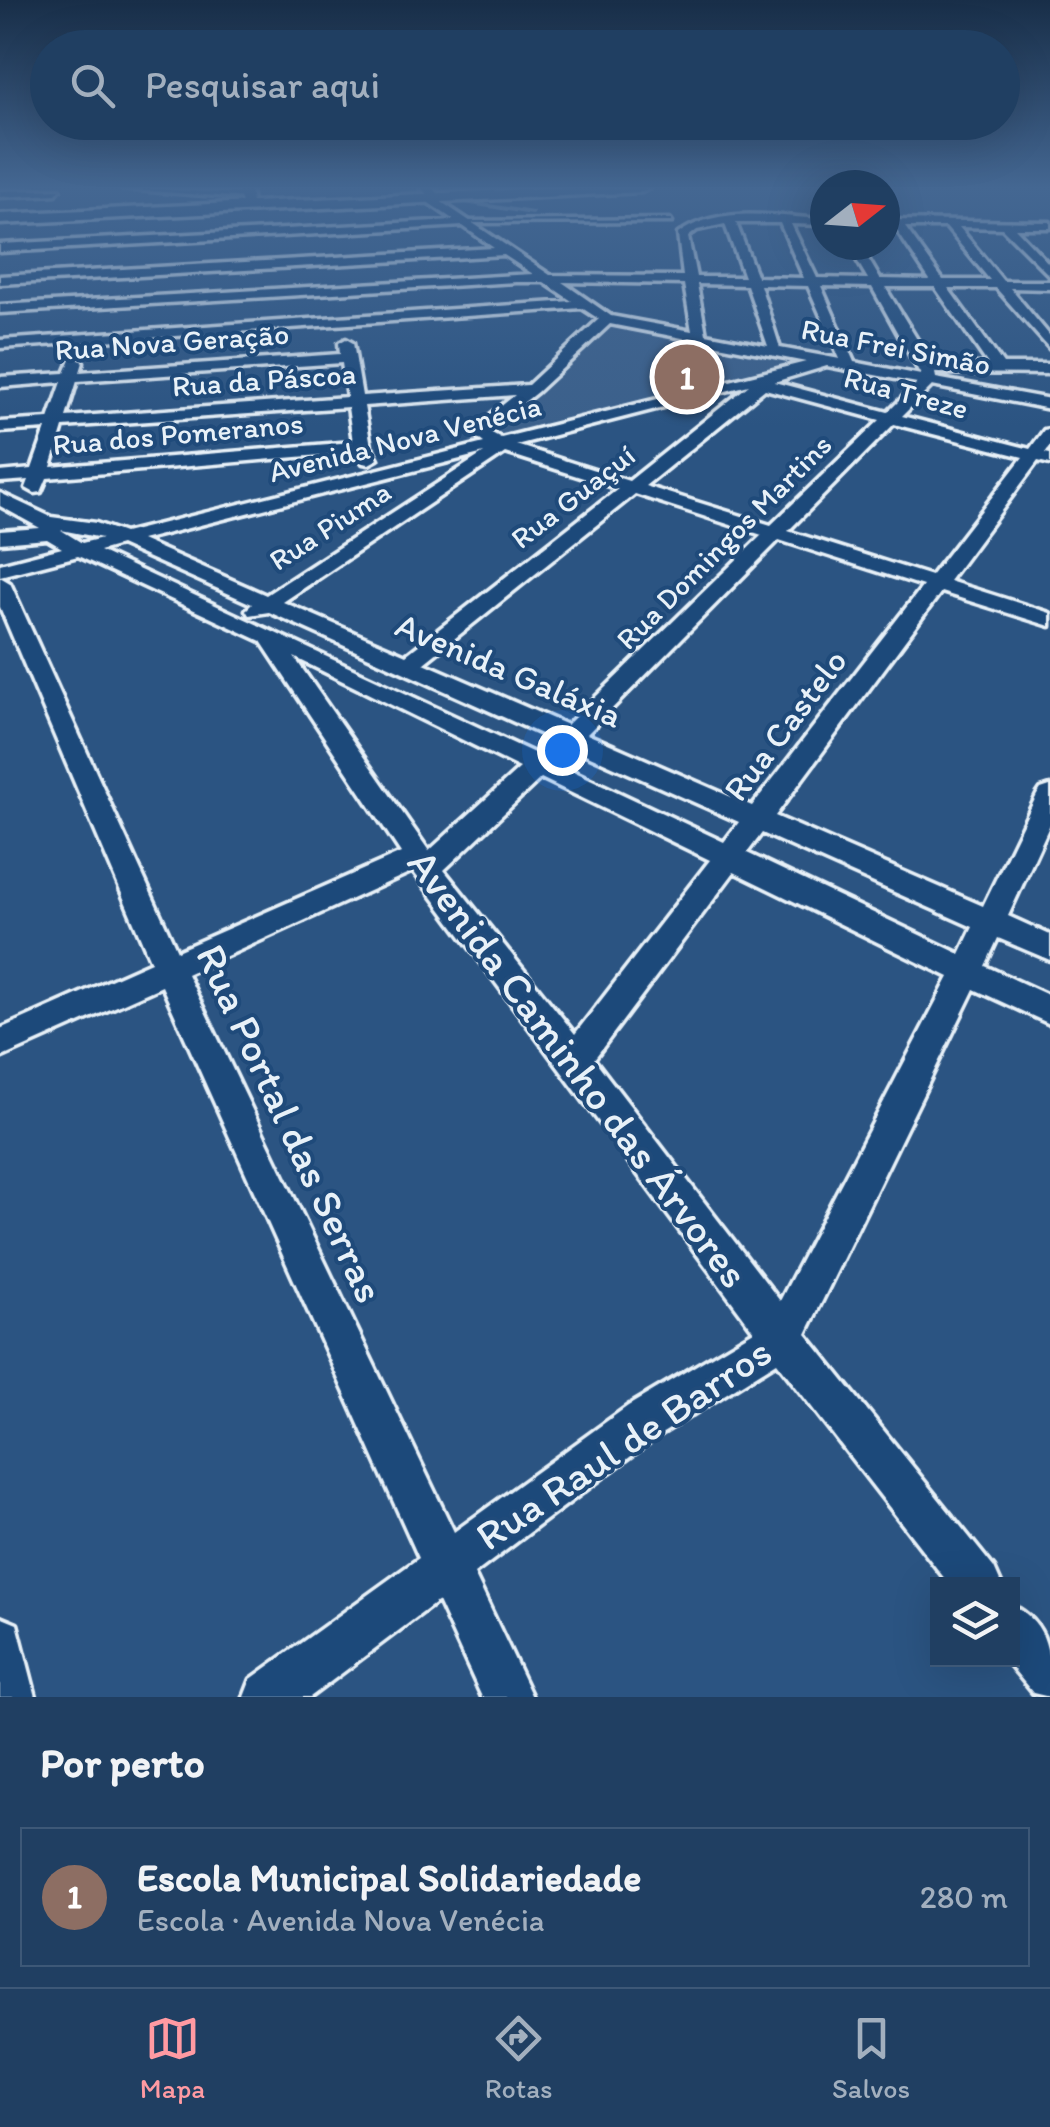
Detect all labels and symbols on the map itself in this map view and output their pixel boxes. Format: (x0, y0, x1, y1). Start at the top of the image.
north arrow (810, 170, 900, 260)
street label: Rua Frei Simão (798, 310, 994, 383)
street label: Rua Nova Geração (54, 315, 290, 368)
pin: 1 (654, 340, 720, 414)
street label: Rua da Páscoa (171, 355, 357, 404)
street label: Rua Treze (840, 358, 972, 427)
street label: Avenida Nova Venécia (265, 387, 545, 490)
street label: Rua dos Pomeranos (51, 404, 305, 463)
street label: Rua Domingos Martins (608, 426, 839, 657)
street label: Rua Guaçuí (503, 436, 642, 557)
street label: Rua Piuma (262, 472, 398, 579)
street label: Avenida Galáxia (390, 603, 628, 737)
street label: Rua Castelo (714, 641, 856, 809)
your location (537, 725, 588, 776)
street label: Avenida Caminho das Árvores (397, 839, 760, 1298)
street label: Rua Portal das Serras (185, 936, 396, 1310)
street label: Rua Raul de Barros (466, 1326, 781, 1561)

